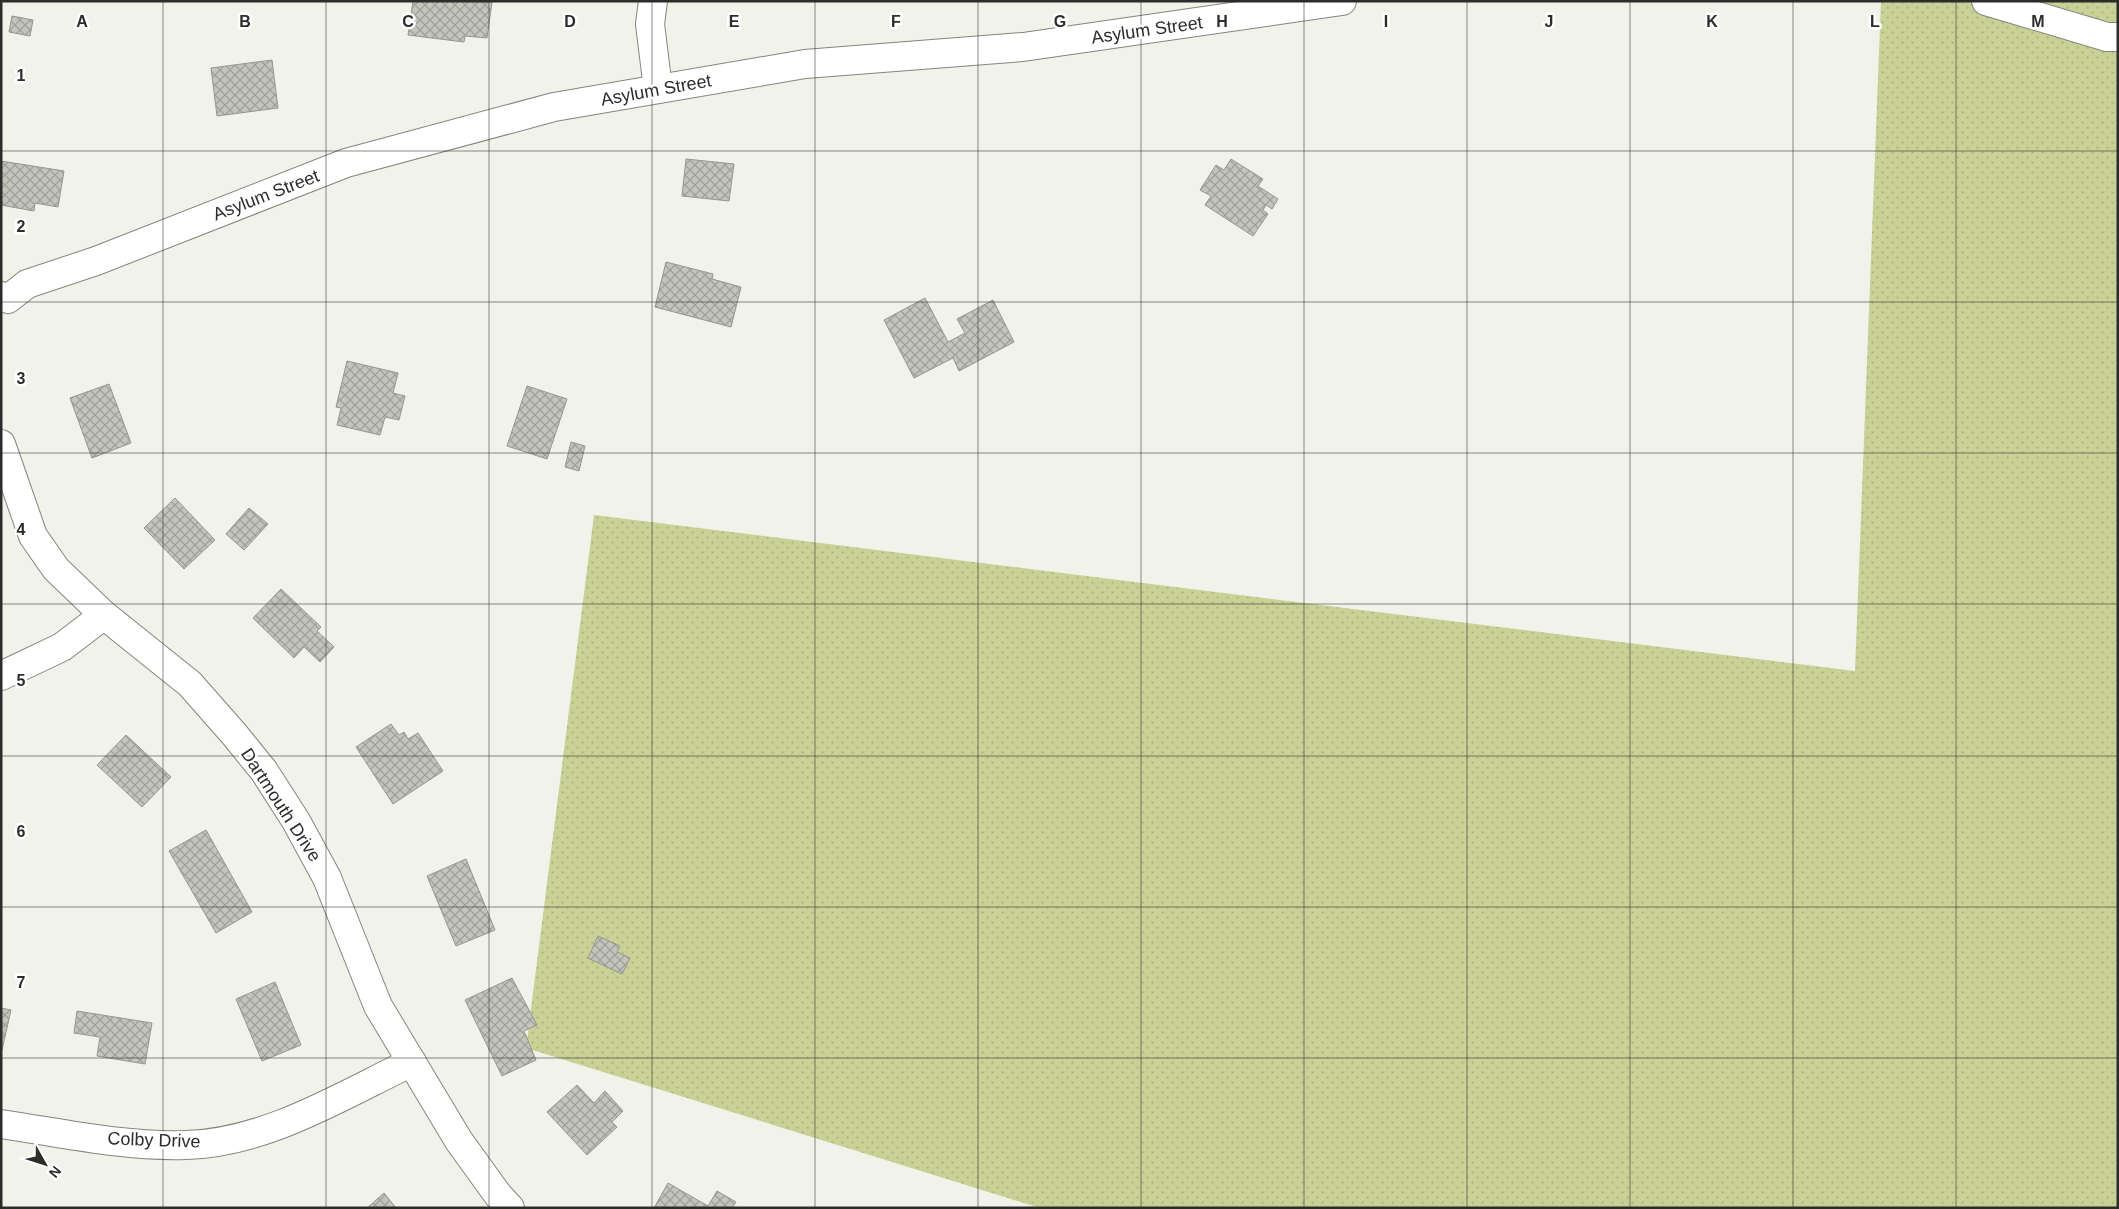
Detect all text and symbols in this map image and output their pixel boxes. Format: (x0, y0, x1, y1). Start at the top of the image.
street label: Asylum Street (1090, 12, 1204, 48)
text: A (76, 13, 88, 30)
text: B (239, 13, 251, 30)
text: C (402, 13, 414, 30)
text: D (564, 13, 576, 30)
text: E (729, 13, 740, 30)
text: F (891, 13, 901, 30)
text: G (1054, 13, 1066, 30)
text: H (1216, 13, 1228, 30)
text: I (1384, 13, 1388, 30)
text: J (1545, 13, 1553, 30)
text: K (1706, 13, 1718, 30)
text: L (1870, 13, 1880, 30)
text: M (2031, 13, 2045, 30)
text: 1 (17, 67, 26, 84)
street label: Asylum Street (599, 70, 713, 110)
street label: Asylum Street (210, 166, 322, 224)
text: 2 (17, 218, 26, 235)
text: 3 (17, 370, 26, 387)
text: 4 (17, 521, 26, 538)
text: 5 (17, 672, 26, 689)
street label: Dartmouth Drive (237, 745, 325, 865)
text: 6 (17, 823, 26, 840)
text: 7 (17, 974, 26, 991)
street label: Colby Drive (107, 1128, 201, 1152)
north arrow (20, 1139, 70, 1189)
text: N (46, 1163, 65, 1181)

